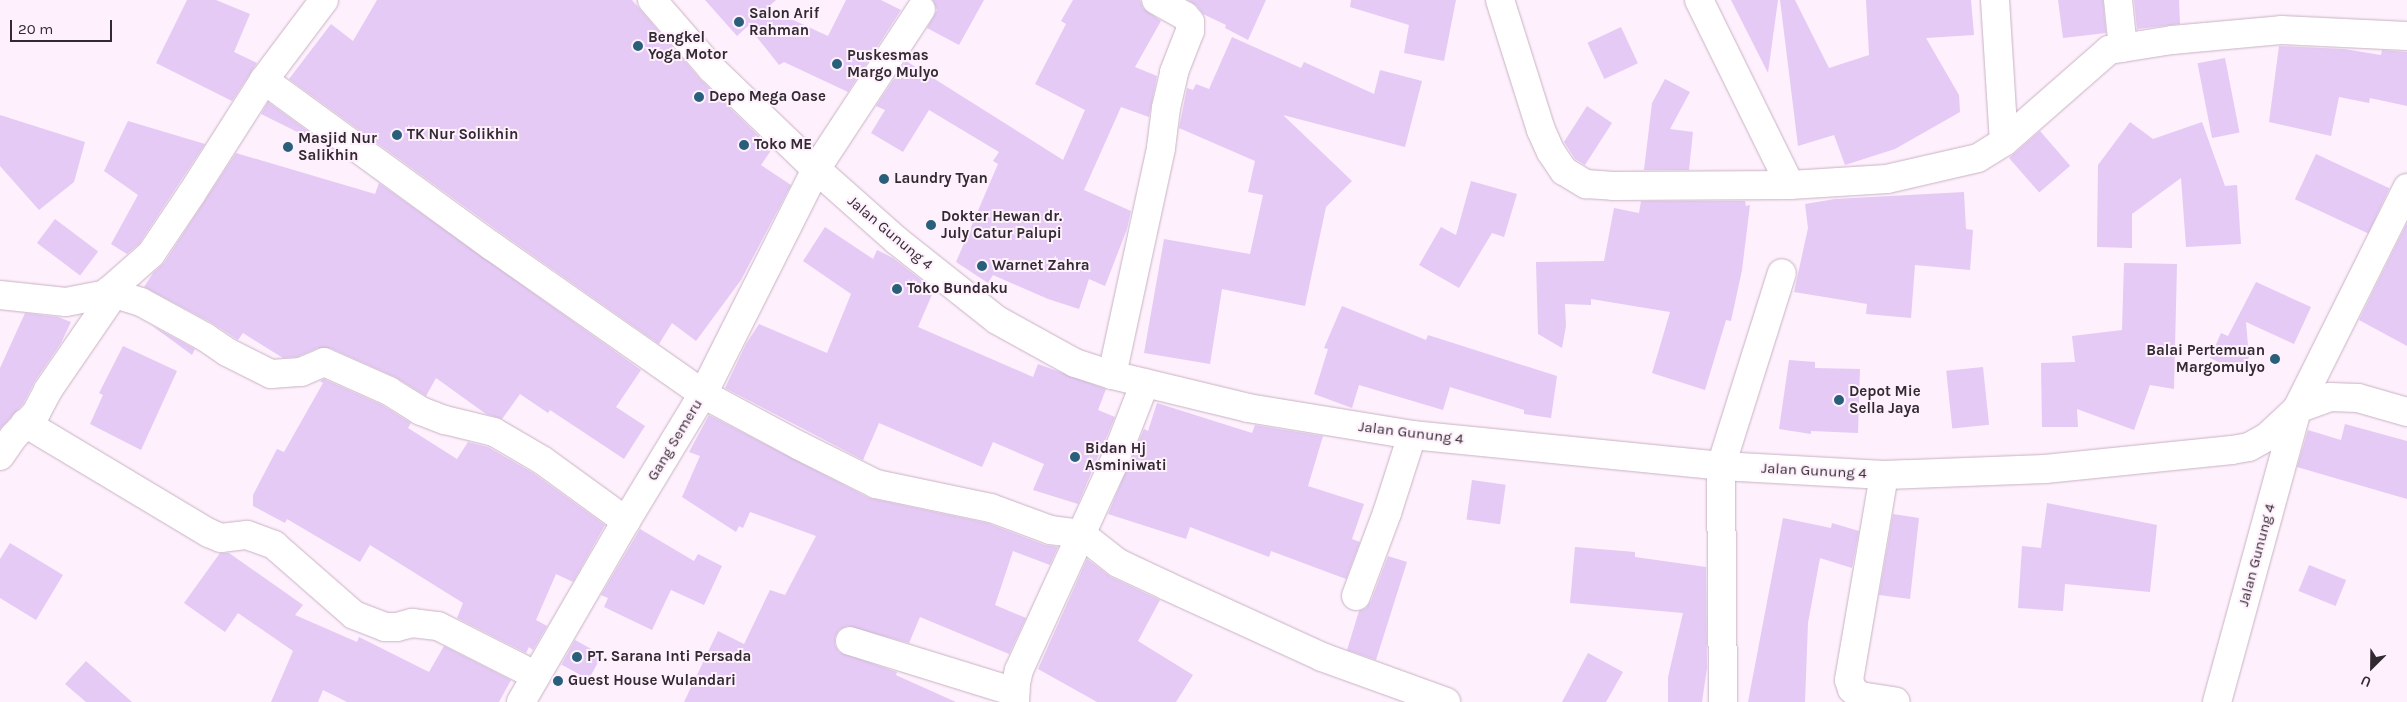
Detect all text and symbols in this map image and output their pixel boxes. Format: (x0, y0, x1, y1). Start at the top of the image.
place label: Salon Arif Rahman (749, 4, 819, 39)
scale bar (12, 10, 115, 42)
marker: Salon Arif Rahman (733, 16, 745, 28)
text: 20 m (18, 20, 53, 38)
place label: Bengkel Yoga Motor (648, 28, 727, 63)
marker: Bengkel Yoga Motor (632, 40, 644, 52)
place label: Puskesmas Margo Mulyo (847, 46, 939, 81)
marker: Puskesmas Margo Mulyo (831, 58, 843, 70)
place label: Depo Mega Oase (709, 88, 826, 106)
marker: Depo Mega Oase (693, 91, 705, 103)
place label: TK Nur Solikhin (407, 126, 518, 144)
place label: Masjid Nur Salikhin (298, 129, 377, 164)
marker: TK Nur Solikhin (391, 129, 403, 141)
place label: Toko ME (754, 136, 812, 154)
marker: Toko ME (738, 139, 750, 151)
marker: Masjid Nur Salikhin (282, 141, 294, 153)
place label: Laundry Tyan (894, 170, 988, 188)
marker: Laundry Tyan (878, 173, 890, 185)
street label: Jalan Gunung 4 (844, 192, 936, 274)
place label: Dokter Hewan dr. July Catur Palupi (941, 207, 1062, 242)
marker: Dokter Hewan dr. July Catur Palupi (925, 219, 937, 231)
place label: Warnet Zahra (992, 257, 1089, 275)
marker: Warnet Zahra (976, 260, 988, 272)
place label: Toko Bundaku (907, 280, 1008, 298)
marker: Toko Bundaku (891, 283, 903, 295)
place label: Balai Pertemuan Margomulyo (2146, 341, 2265, 376)
marker: Balai Pertemuan Margomulyo (2269, 353, 2281, 365)
place label: Depot Mie Sella Jaya (1849, 382, 1921, 417)
marker: Depot Mie Sella Jaya (1833, 394, 1845, 406)
street label: Gang Semeru (644, 396, 706, 484)
street label: Jalan Gunung 4 (1357, 418, 1465, 448)
place label: Bidan Hj Asminiwati (1085, 439, 1167, 474)
marker: Bidan Hj Asminiwati (1069, 451, 1081, 463)
street label: Jalan Gunung 4 (1761, 459, 1867, 483)
street label: Jalan Gunung 4 (2235, 502, 2279, 608)
north arrow (2347, 642, 2397, 692)
place label: PT. Sarana Inti Persada (587, 648, 751, 666)
marker: PT. Sarana Inti Persada (571, 651, 583, 663)
place label: Guest House Wulandari (568, 672, 736, 690)
text: U (2358, 672, 2374, 691)
marker: Guest House Wulandari (552, 675, 564, 687)

